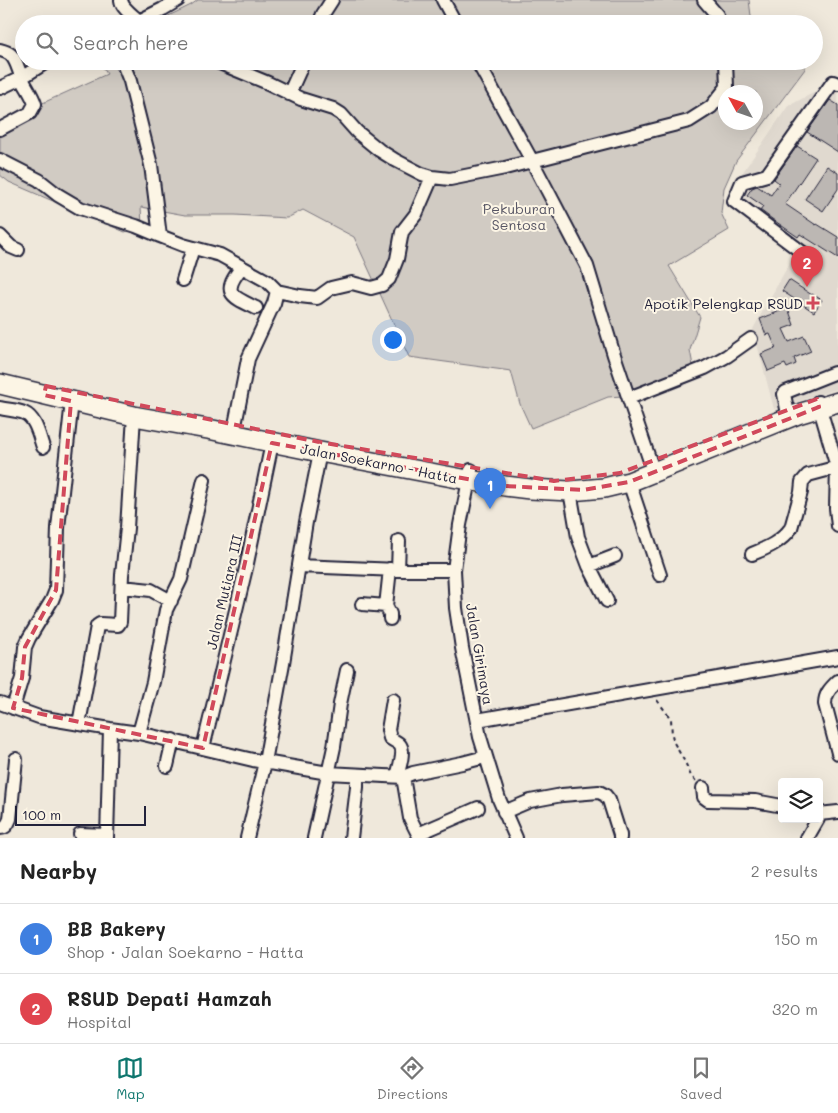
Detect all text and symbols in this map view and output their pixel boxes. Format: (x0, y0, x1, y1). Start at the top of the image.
search box (15, 15, 823, 70)
icon: search (33, 29, 61, 57)
text: Search here (73, 30, 189, 55)
north arrow (718, 85, 763, 130)
park label: Pekuburan Sentosa (483, 199, 555, 234)
pin: 2 (791, 246, 823, 287)
place label: Apotik Pelengkap RSUD (644, 294, 803, 313)
marker: Apotik Pelengkap RSUD (807, 297, 819, 309)
your location (380, 327, 406, 353)
street label: Jalan Soekarno - Hatta (299, 438, 459, 488)
pin: 1 (474, 468, 506, 509)
street label: Jalan Mutiara III (202, 533, 246, 651)
street label: Jalan Girimaya (462, 602, 498, 706)
map controls (778, 778, 823, 823)
button: layers (778, 778, 823, 823)
scale bar (15, 803, 146, 826)
text: 100 m (22, 805, 61, 824)
text: Nearby (20, 857, 97, 884)
text: 2 results (751, 860, 818, 881)
text: BB Bakery (67, 916, 166, 941)
text: 1 (32, 928, 40, 949)
text: 150 m (774, 928, 818, 949)
text: Shop · Jalan Soekarno - Hatta (67, 941, 304, 962)
text: RSUD Depati Hamzah (67, 986, 272, 1011)
text: 2 (32, 998, 40, 1019)
text: 320 m (772, 998, 818, 1019)
text: Hospital (67, 1011, 131, 1032)
tab: Map (116, 1054, 145, 1103)
tab: Directions (377, 1054, 448, 1103)
tab: Saved (680, 1054, 722, 1103)

